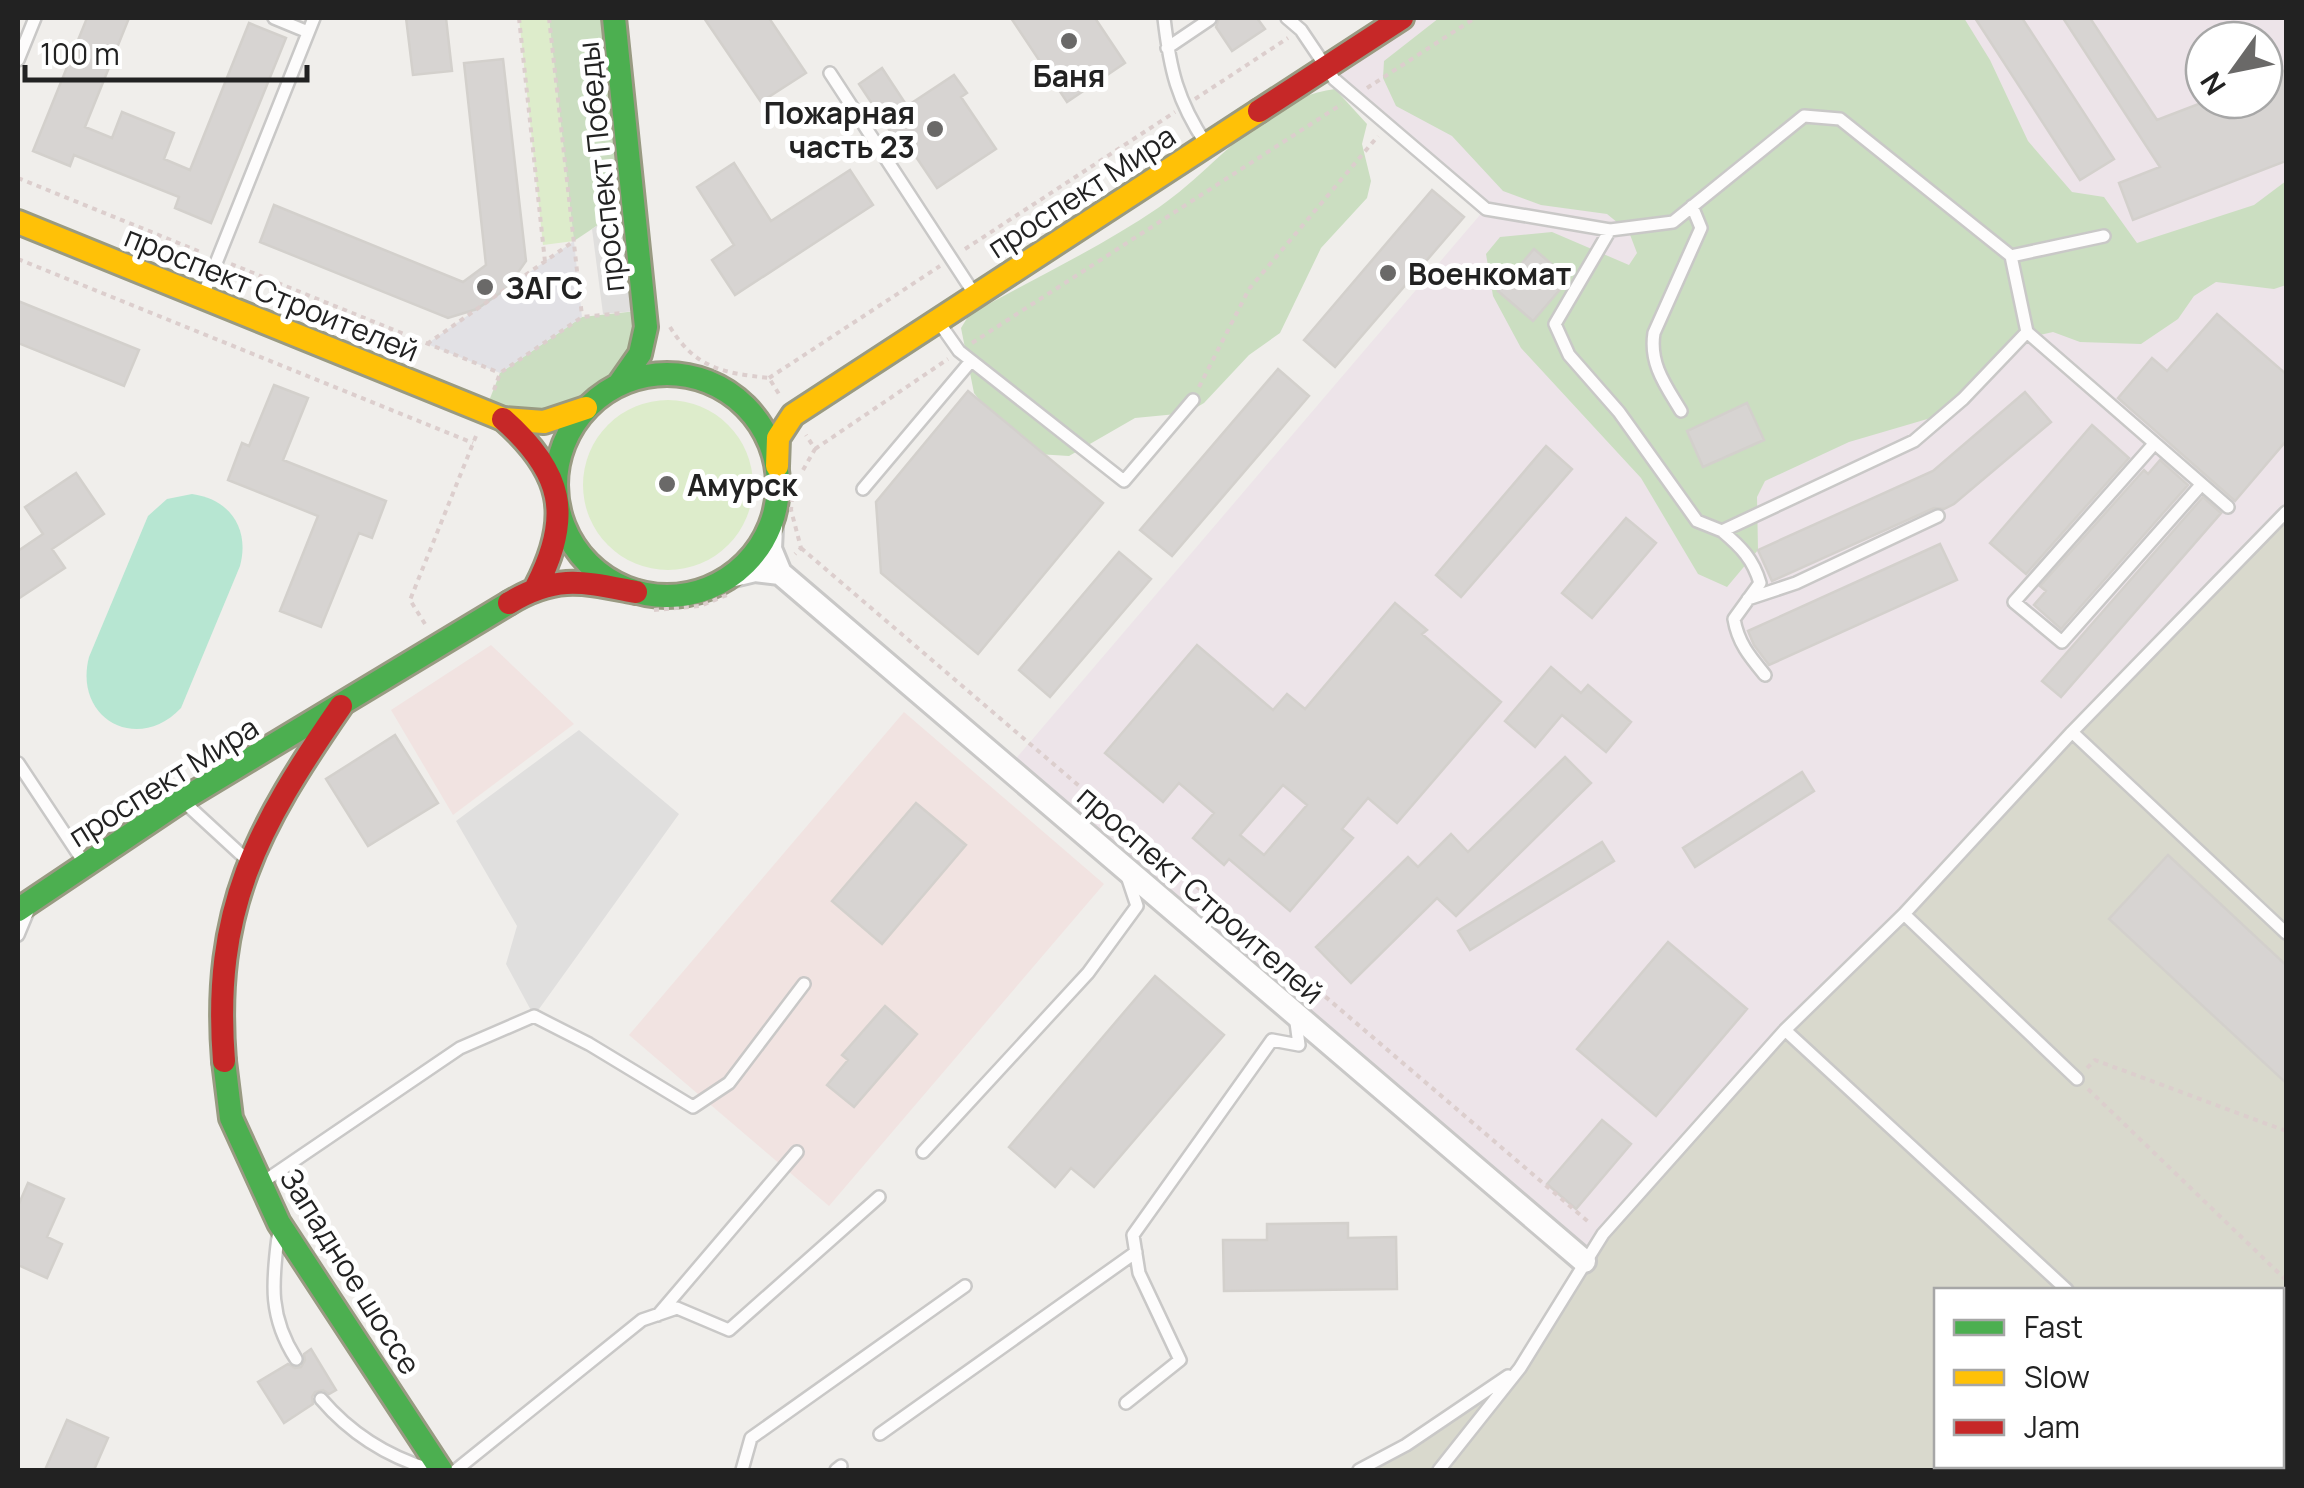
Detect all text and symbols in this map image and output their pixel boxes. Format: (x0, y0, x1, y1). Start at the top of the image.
scale bar (25, 20, 308, 82)
north arrow (2184, 20, 2284, 120)
marker: Баня (1058, 30, 1080, 52)
text: 100 m (40, 33, 120, 74)
street label: проспект Победы (566, 40, 634, 294)
place label: Баня (1033, 55, 1105, 96)
text: N (2191, 65, 2234, 103)
place label: Пожарная часть 23 (764, 92, 915, 167)
street label: проспект Мира (979, 115, 1183, 267)
marker: Пожарная часть 23 (924, 118, 946, 140)
street label: проспект Строителей (119, 215, 425, 371)
place label: Военкомат (1408, 253, 1572, 294)
marker: Военкомат (1377, 262, 1399, 284)
place label: ЗАГС (505, 267, 583, 308)
marker: ЗАГС (474, 276, 496, 298)
place label: Амурск (687, 464, 798, 505)
marker: Амурск (656, 473, 678, 495)
street label: проспект Мира (60, 706, 266, 856)
street label: проспект Строителей (1069, 776, 1333, 1012)
street label: Западное шоссе (271, 1160, 431, 1382)
legend (1934, 1288, 2284, 1468)
text: Fast (2024, 1306, 2083, 1347)
text: Slow (2024, 1356, 2090, 1397)
text: Jam (2024, 1406, 2080, 1447)

